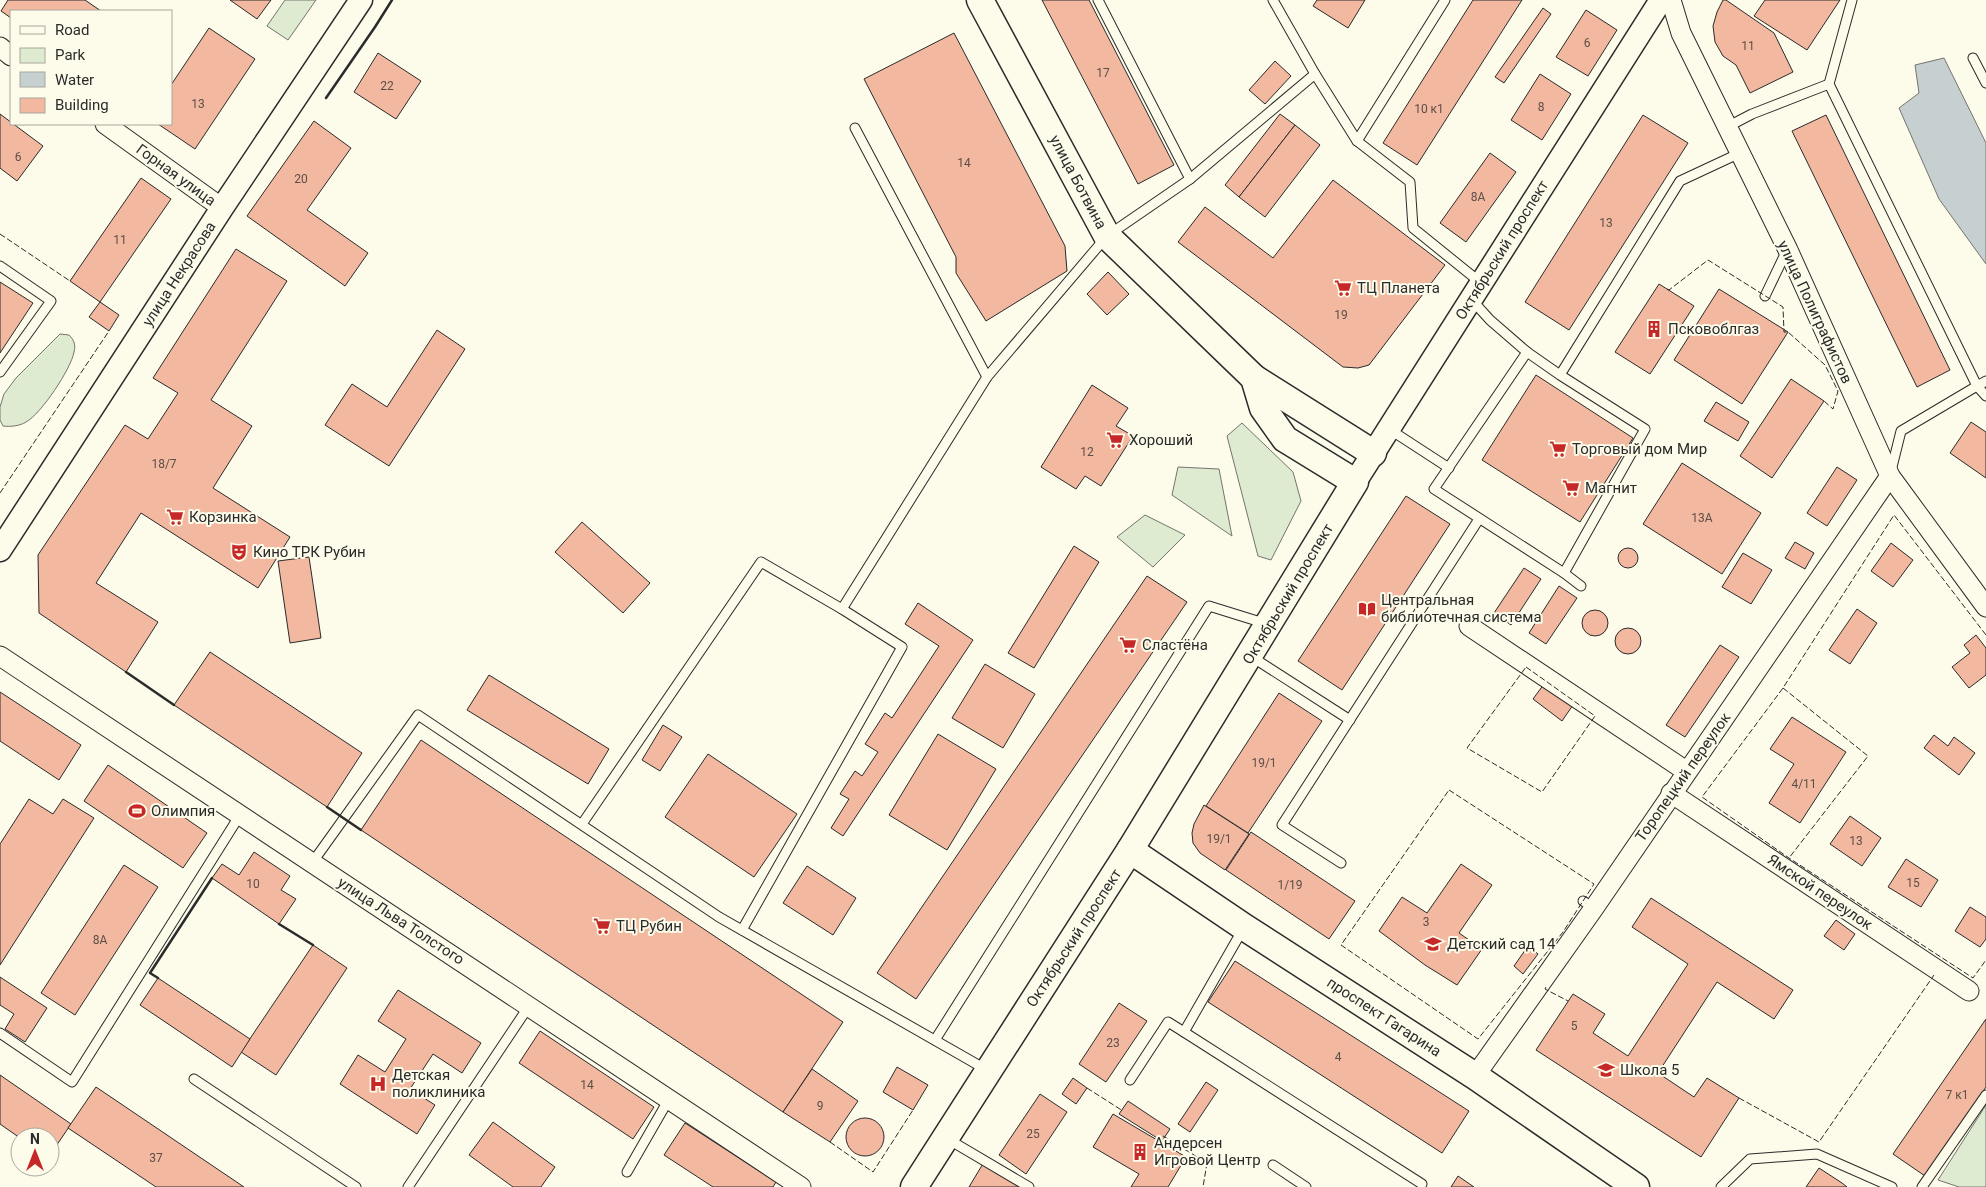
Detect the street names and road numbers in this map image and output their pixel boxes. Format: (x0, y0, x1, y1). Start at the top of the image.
street label: улица Ботвина (1046, 132, 1110, 232)
street label: Горная улица (133, 140, 219, 210)
street label: Октябрьский проспект (1452, 177, 1552, 323)
street label: улица Некрасова (138, 218, 220, 330)
street label: улица Полиграфистов (1774, 238, 1856, 386)
street label: Октябрьский проспект (1239, 520, 1337, 668)
street label: Торопецкий переулок (1632, 709, 1734, 845)
street label: Ямской переулок (1764, 850, 1876, 934)
street label: Октябрьский проспект (1023, 866, 1125, 1010)
street label: улица Льва Толстого (334, 873, 468, 969)
street label: проспект Гагарина (1324, 973, 1444, 1061)

